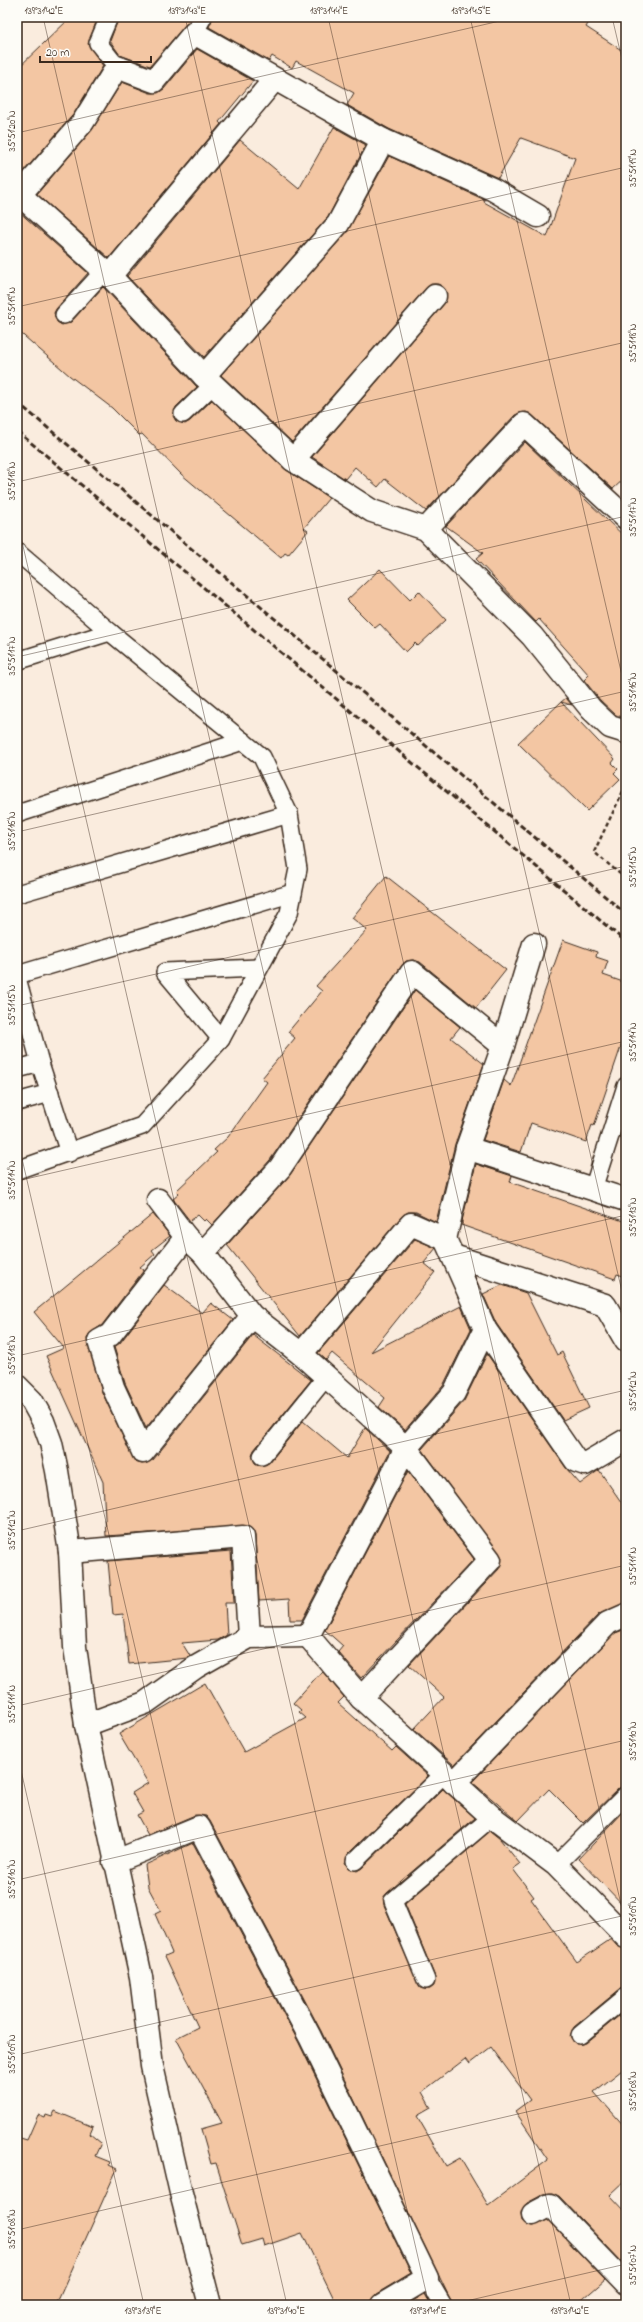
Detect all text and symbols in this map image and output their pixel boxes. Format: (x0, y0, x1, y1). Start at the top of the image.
text: 139°31'42"E (25, 4, 63, 19)
text: 139°31'43"E (168, 4, 206, 19)
text: 139°31'44"E (310, 4, 348, 19)
text: 139°31'45"E (451, 4, 491, 19)
scale bar (40, 38, 151, 64)
text: 20 m (46, 44, 69, 62)
text: 35°51'20"N (5, 110, 20, 151)
text: 35°51'19"N (626, 149, 641, 187)
text: 35°51'19"N (5, 287, 20, 325)
text: 35°51'18"N (626, 324, 641, 362)
text: 35°51'18"N (5, 462, 20, 500)
text: 35°51'17"N (626, 497, 641, 536)
text: 35°51'17"N (5, 636, 20, 675)
text: 35°51'16"N (626, 672, 641, 712)
text: 35°51'16"N (5, 811, 20, 851)
text: 35°51'15"N (626, 847, 641, 887)
text: 35°51'15"N (5, 985, 20, 1025)
text: 35°51'14"N (626, 1022, 641, 1061)
text: 35°51'14"N (5, 1160, 20, 1199)
text: 35°51'13"N (626, 1197, 641, 1236)
text: 35°51'13"N (5, 1335, 20, 1374)
text: 35°51'12"N (626, 1371, 641, 1411)
text: 35°51'12"N (5, 1510, 20, 1550)
text: 35°51'11"N (626, 1547, 641, 1585)
text: 35°51'11"N (5, 1685, 20, 1723)
text: 35°51'10"N (626, 1721, 641, 1761)
text: 35°51'10"N (5, 1859, 20, 1899)
text: 35°51'09"N (626, 1896, 641, 1935)
text: 35°51'09"N (5, 2034, 20, 2073)
text: 35°51'08"N (626, 2071, 641, 2111)
text: 35°51'08"N (5, 2209, 20, 2249)
text: 35°51'07"N (626, 2245, 641, 2285)
text: 139°31'39"E (125, 2304, 161, 2319)
text: 139°31'40"E (267, 2304, 305, 2319)
text: 139°31'41"E (409, 2304, 447, 2319)
text: 139°31'42"E (551, 2304, 589, 2319)

